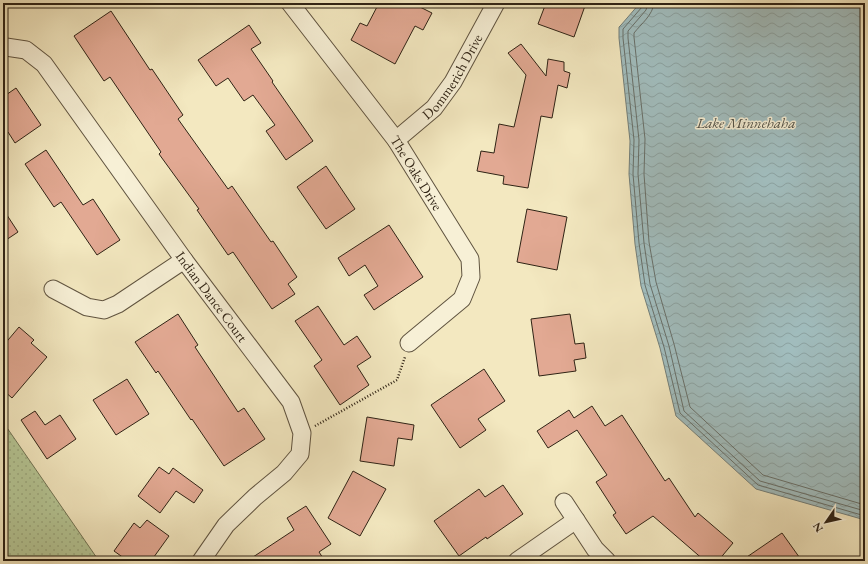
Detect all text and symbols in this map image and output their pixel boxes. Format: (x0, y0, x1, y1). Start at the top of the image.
street label: Dommerich Drive (418, 30, 487, 123)
water label: Lake Minnehaha (695, 113, 796, 132)
street label: The Oaks Drive (386, 132, 447, 214)
street label: Indian Dance Court (172, 248, 252, 346)
north arrow (806, 502, 846, 542)
text: N (809, 520, 826, 535)

